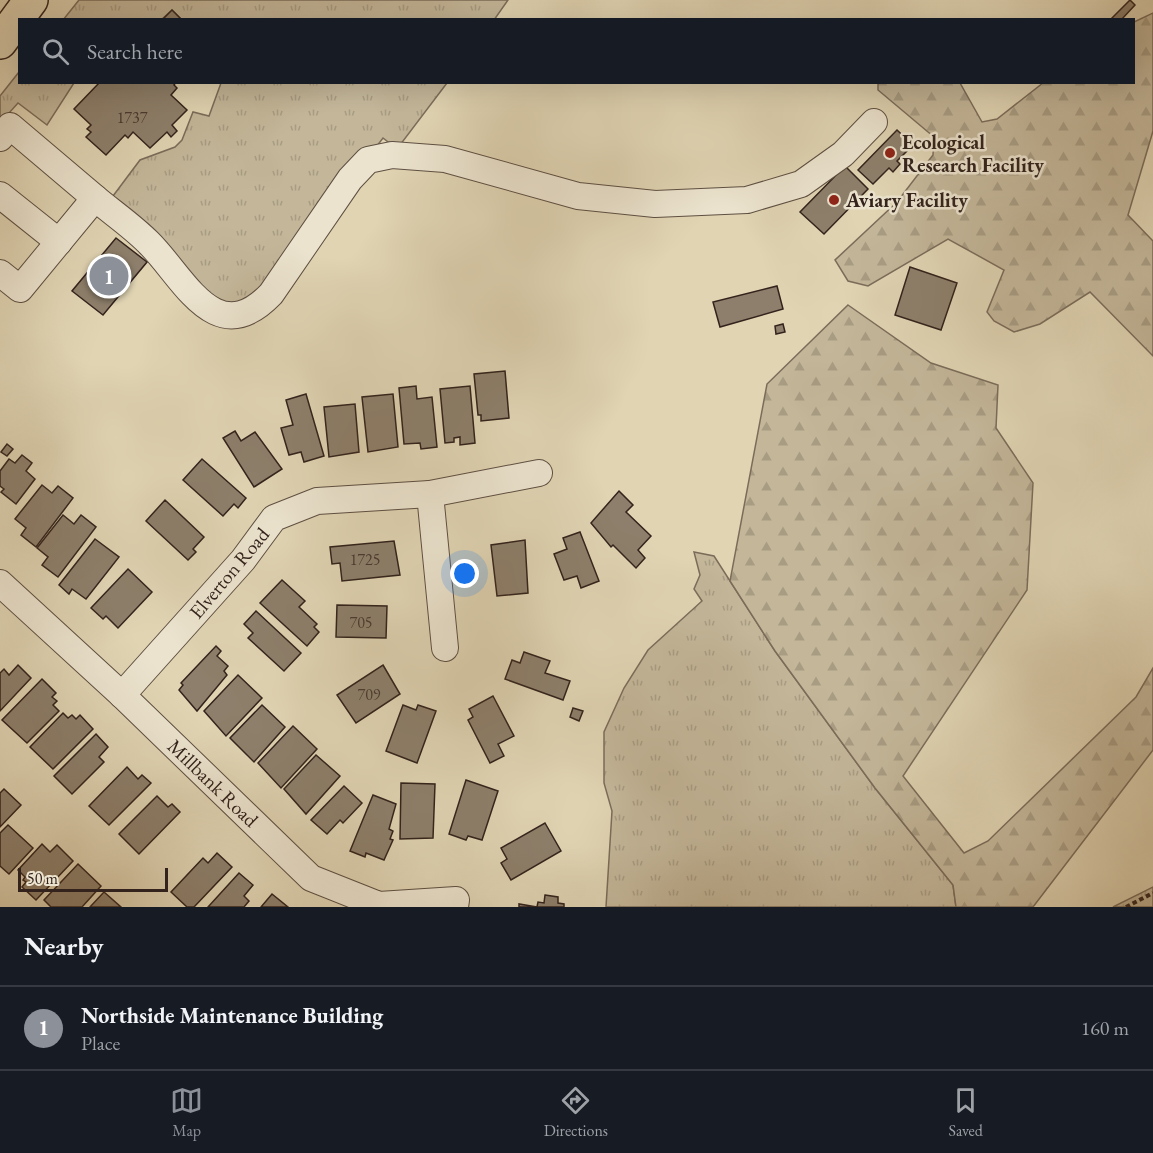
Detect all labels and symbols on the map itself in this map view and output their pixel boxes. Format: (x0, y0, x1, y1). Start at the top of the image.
house number: 1737 (117, 107, 148, 128)
place label: Ecological Research Facility (902, 129, 1044, 178)
marker: Ecological Research Facility (883, 146, 897, 160)
place label: Aviary Facility (845, 187, 968, 213)
marker: Aviary Facility (827, 193, 841, 207)
pin: 1 (90, 254, 128, 298)
street label: Elverton Road (183, 521, 275, 624)
house number: 1725 (350, 549, 380, 570)
your location (450, 559, 479, 588)
house number: 705 (349, 612, 373, 633)
house number: 709 (357, 684, 381, 705)
street label: Millbank Road (162, 733, 264, 833)
scale bar (18, 865, 168, 892)

